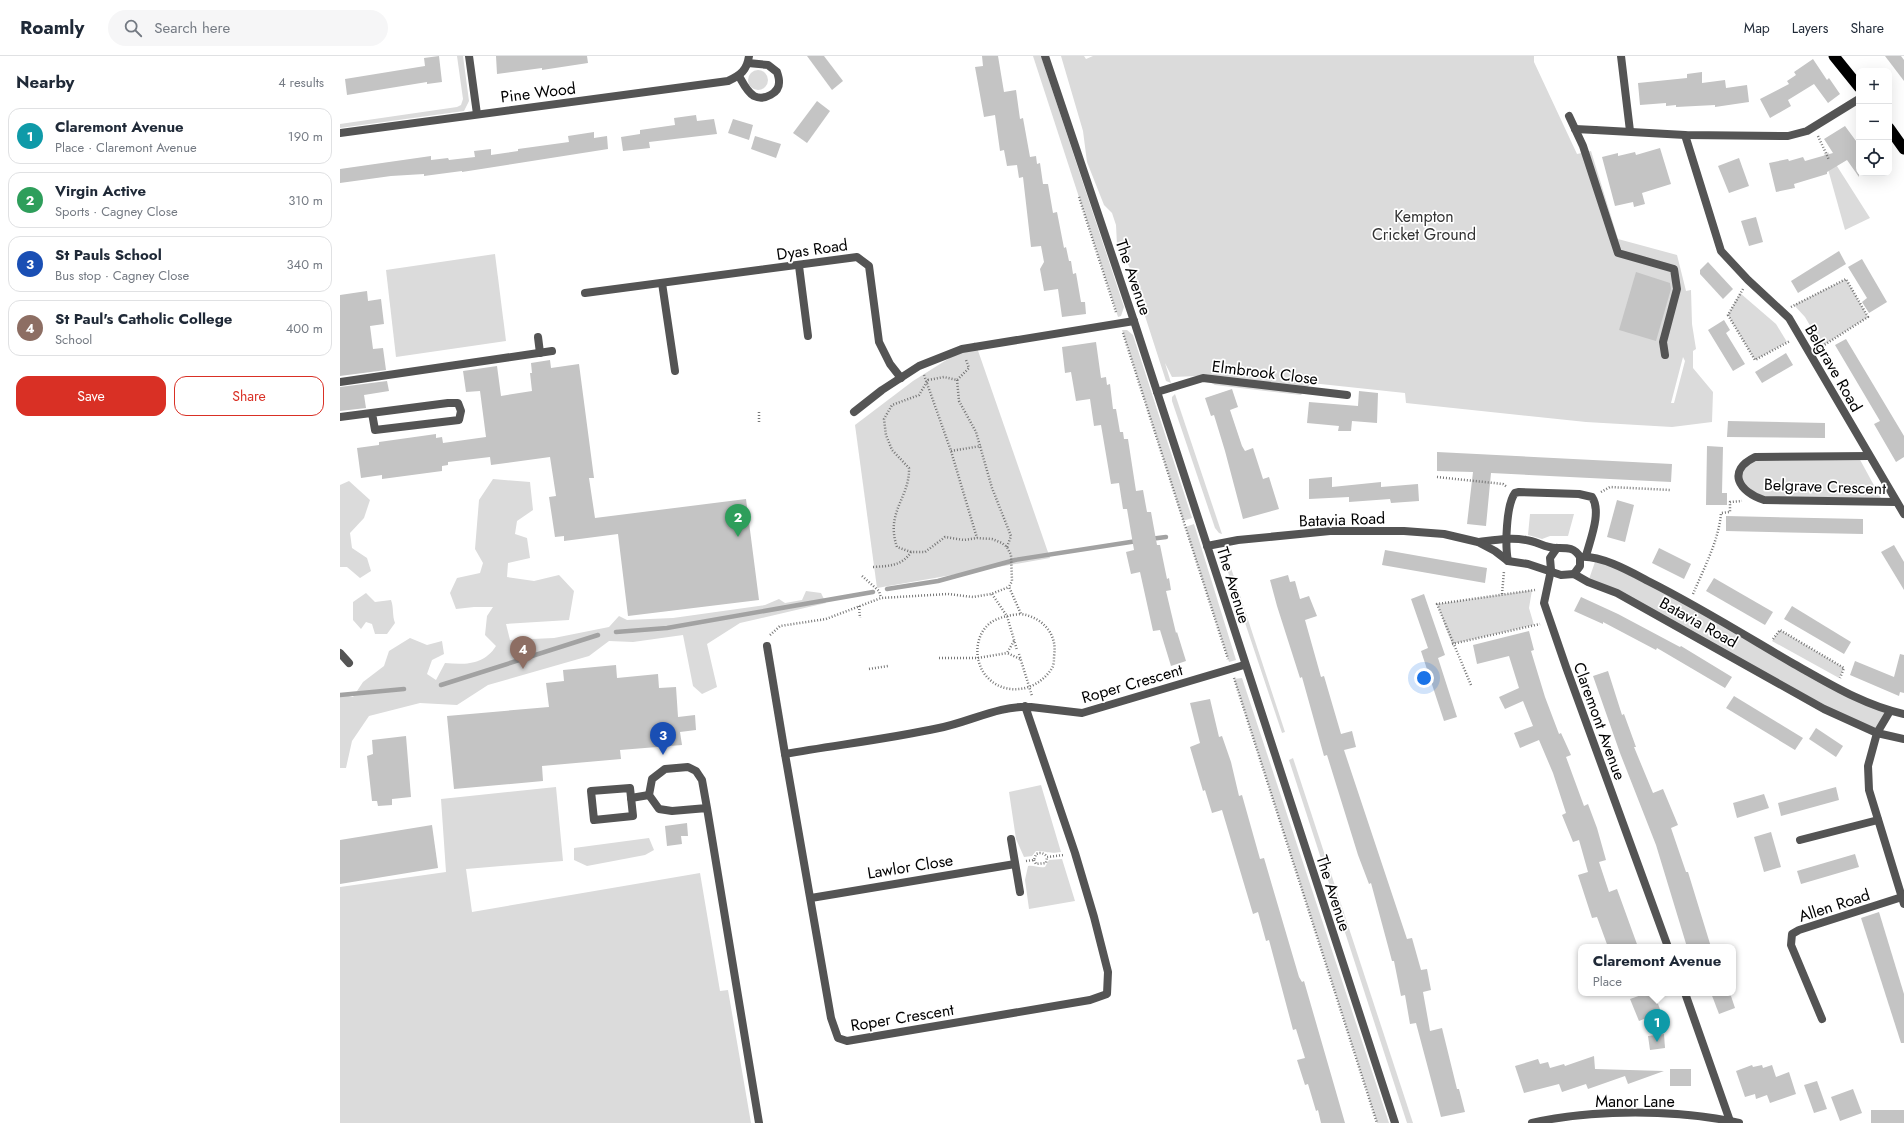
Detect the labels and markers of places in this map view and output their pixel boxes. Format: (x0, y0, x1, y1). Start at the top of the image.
pin: 2 (725, 504, 751, 537)
pin: 4 (510, 636, 536, 669)
pin: 3 (650, 722, 676, 755)
pin: 1 (1644, 1009, 1670, 1042)

